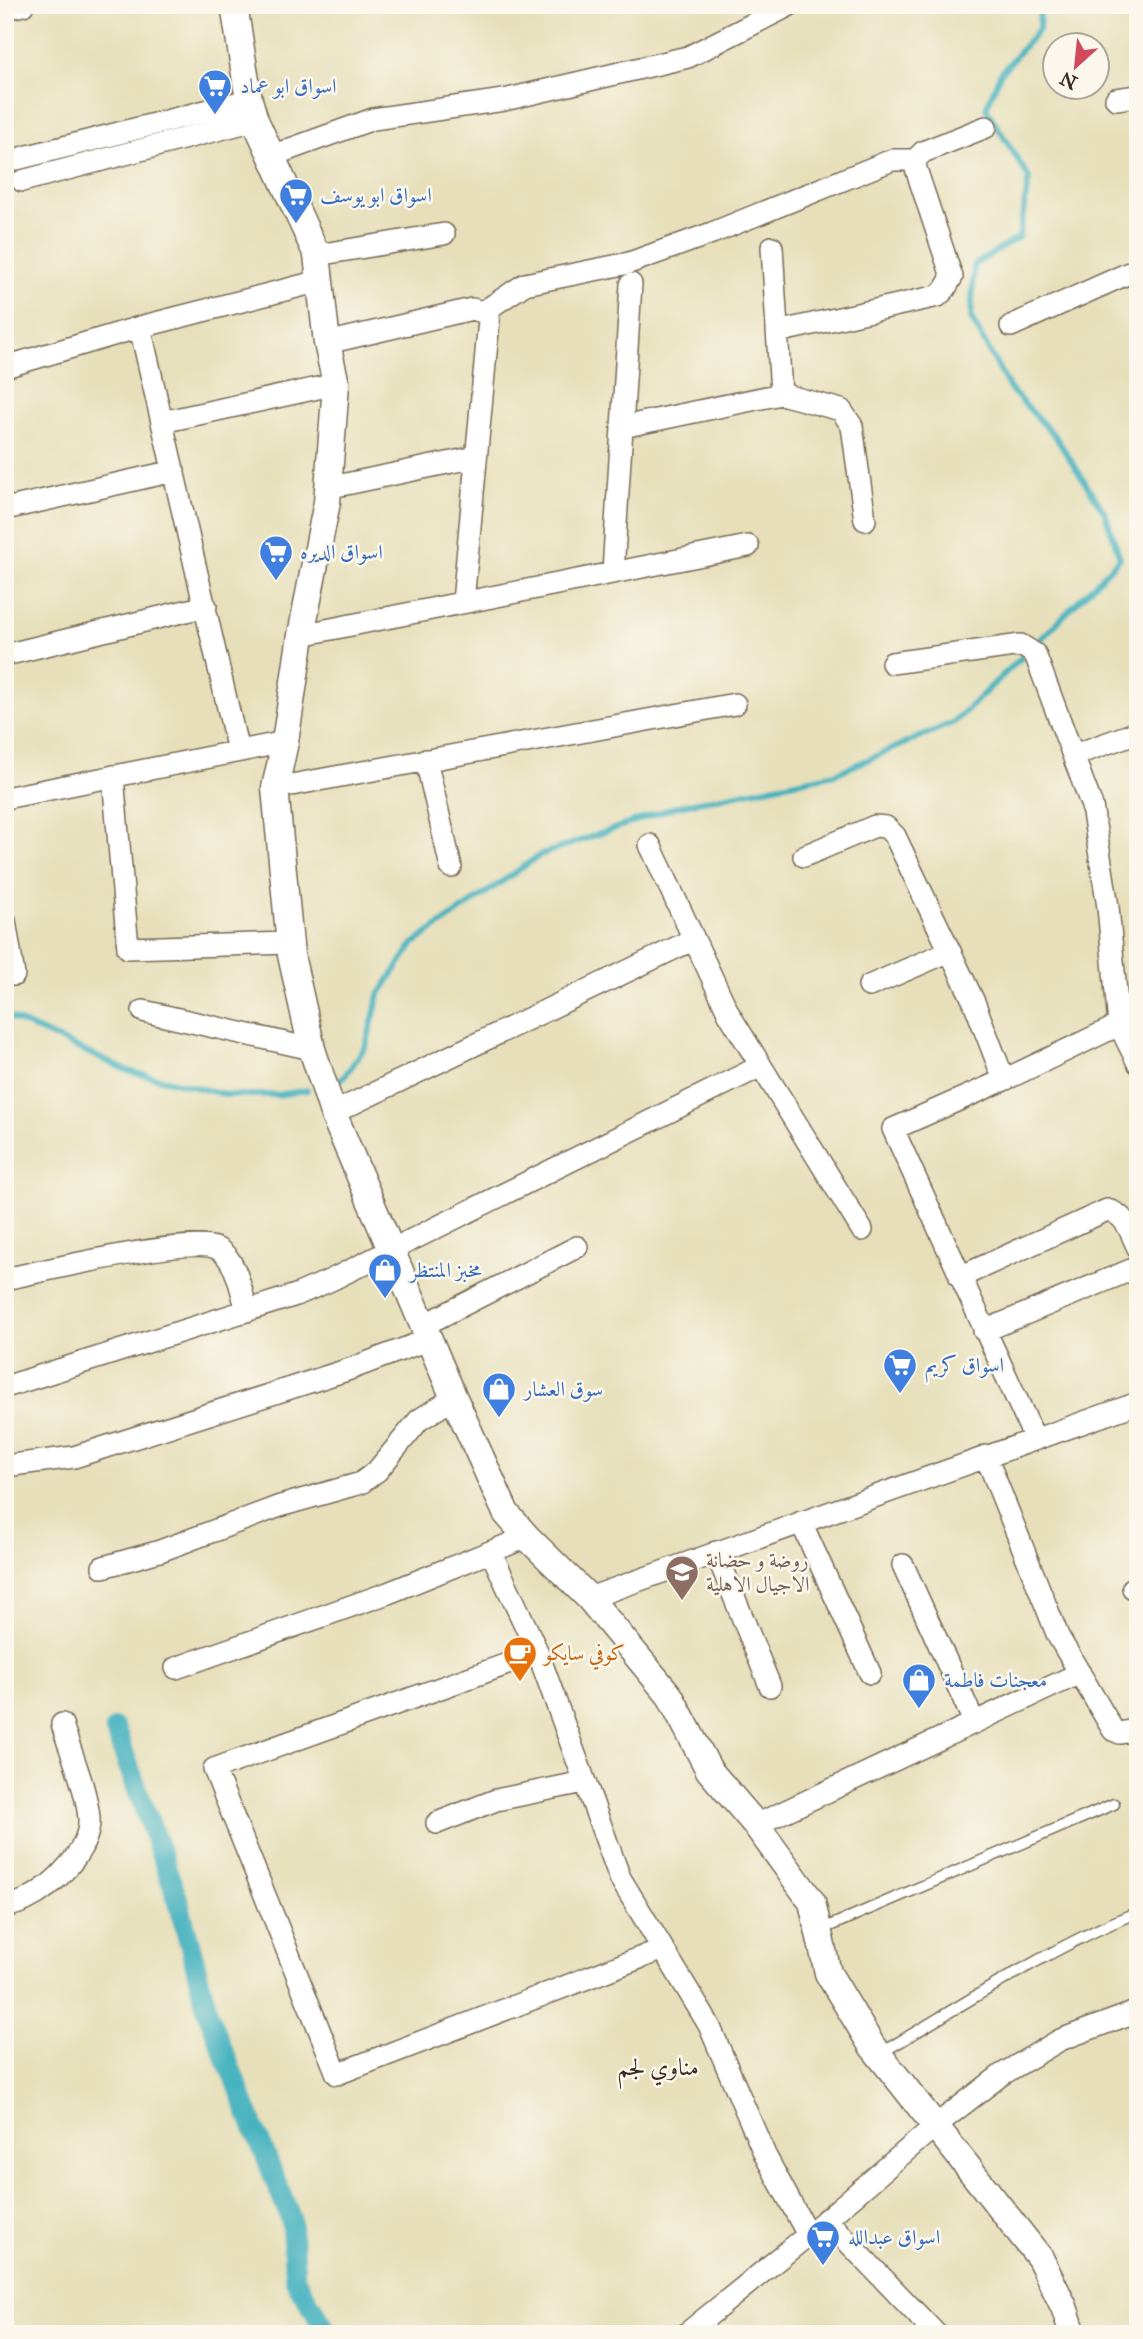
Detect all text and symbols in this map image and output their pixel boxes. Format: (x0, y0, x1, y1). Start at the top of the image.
north arrow (1042, 32, 1112, 102)
supermarket icon: اسواق ابو عماد (196, 67, 234, 116)
text: N (1056, 67, 1081, 95)
place label: اسواق ابو عماد (240, 73, 337, 99)
supermarket icon: اسواق ابو يوسف (277, 176, 315, 225)
place label: اسواق ابو يوسف (320, 182, 432, 208)
supermarket icon: اسواق الديره (257, 533, 295, 582)
place label: اسواق الديره (300, 539, 383, 565)
shop icon: مخبز المنتظر (366, 1251, 404, 1300)
place label: مخبز المنتظر (408, 1257, 482, 1283)
supermarket icon: اسواق كريم (881, 1346, 919, 1395)
place label: اسواق كريم (925, 1352, 1004, 1383)
shop icon: سوق العشار (480, 1370, 518, 1419)
place label: سوق العشار (522, 1376, 603, 1402)
place label: روضة و حضانة الاجيال الاهلية (706, 1547, 810, 1597)
school or university icon: روضة و حضانة الاجيال الاهلية (663, 1553, 701, 1602)
cafe icon: كوفي سايكو (501, 1634, 539, 1683)
place label: كوفي سايكو (542, 1640, 625, 1670)
shop icon: معجنات فاطمة (900, 1661, 938, 1710)
place label: معجنات فاطمة (944, 1667, 1047, 1693)
district label: مناوي لجم (617, 2052, 699, 2089)
supermarket icon: اسواق عبدالله (804, 2218, 842, 2267)
place label: اسواق عبدالله (848, 2224, 940, 2250)

